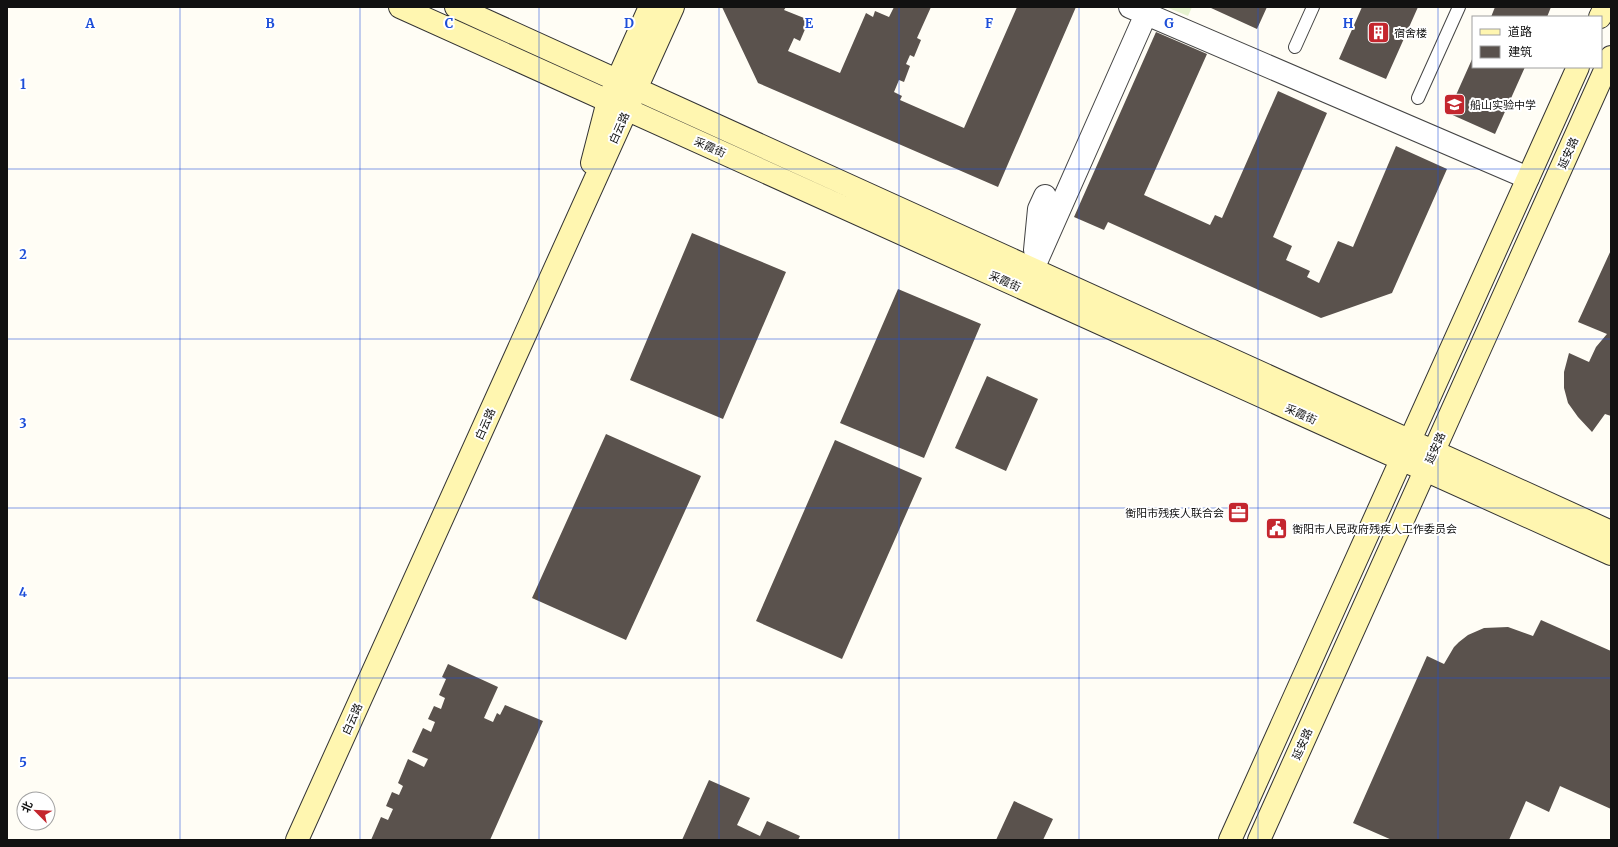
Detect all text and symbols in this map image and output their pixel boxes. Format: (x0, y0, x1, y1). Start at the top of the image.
text: A (84, 15, 95, 32)
text: B (265, 15, 275, 32)
text: C (445, 15, 454, 32)
text: D (624, 15, 634, 32)
text: E (805, 15, 814, 32)
text: F (985, 15, 993, 32)
text: G (1164, 15, 1174, 32)
text: H (1343, 15, 1354, 32)
legend (1472, 16, 1602, 68)
building icon: 宿舍楼 (1365, 20, 1391, 46)
text: 道路 (1508, 24, 1532, 39)
place label: 宿舍楼 (1394, 26, 1427, 40)
text: 建筑 (1508, 44, 1532, 59)
text: 1 (20, 76, 26, 93)
school or university icon: 船山实验中学 (1441, 92, 1467, 118)
place label: 船山实验中学 (1470, 98, 1536, 112)
street label: 白云路 (606, 110, 632, 146)
street label: 采霞街 (692, 134, 728, 160)
street label: 延安路 (1555, 135, 1581, 171)
text: 2 (19, 246, 27, 263)
street label: 采霞街 (987, 268, 1023, 294)
street label: 采霞街 (1283, 401, 1319, 427)
street label: 白云路 (472, 406, 498, 442)
text: 3 (19, 415, 27, 432)
street label: 延安路 (1422, 430, 1448, 466)
office icon: 衡阳市残疾人联合会 (1226, 500, 1252, 526)
place label: 衡阳市残疾人联合会 (1125, 506, 1224, 520)
public building icon: 衡阳市人民政府残疾人工作委员会 (1264, 516, 1290, 542)
place label: 衡阳市人民政府残疾人工作委员会 (1292, 522, 1457, 536)
text: 4 (19, 584, 28, 601)
street label: 白云路 (339, 701, 365, 737)
street label: 延安路 (1289, 726, 1315, 762)
text: 5 (19, 754, 27, 771)
north arrow (16, 791, 56, 831)
text: 北 (18, 799, 35, 815)

